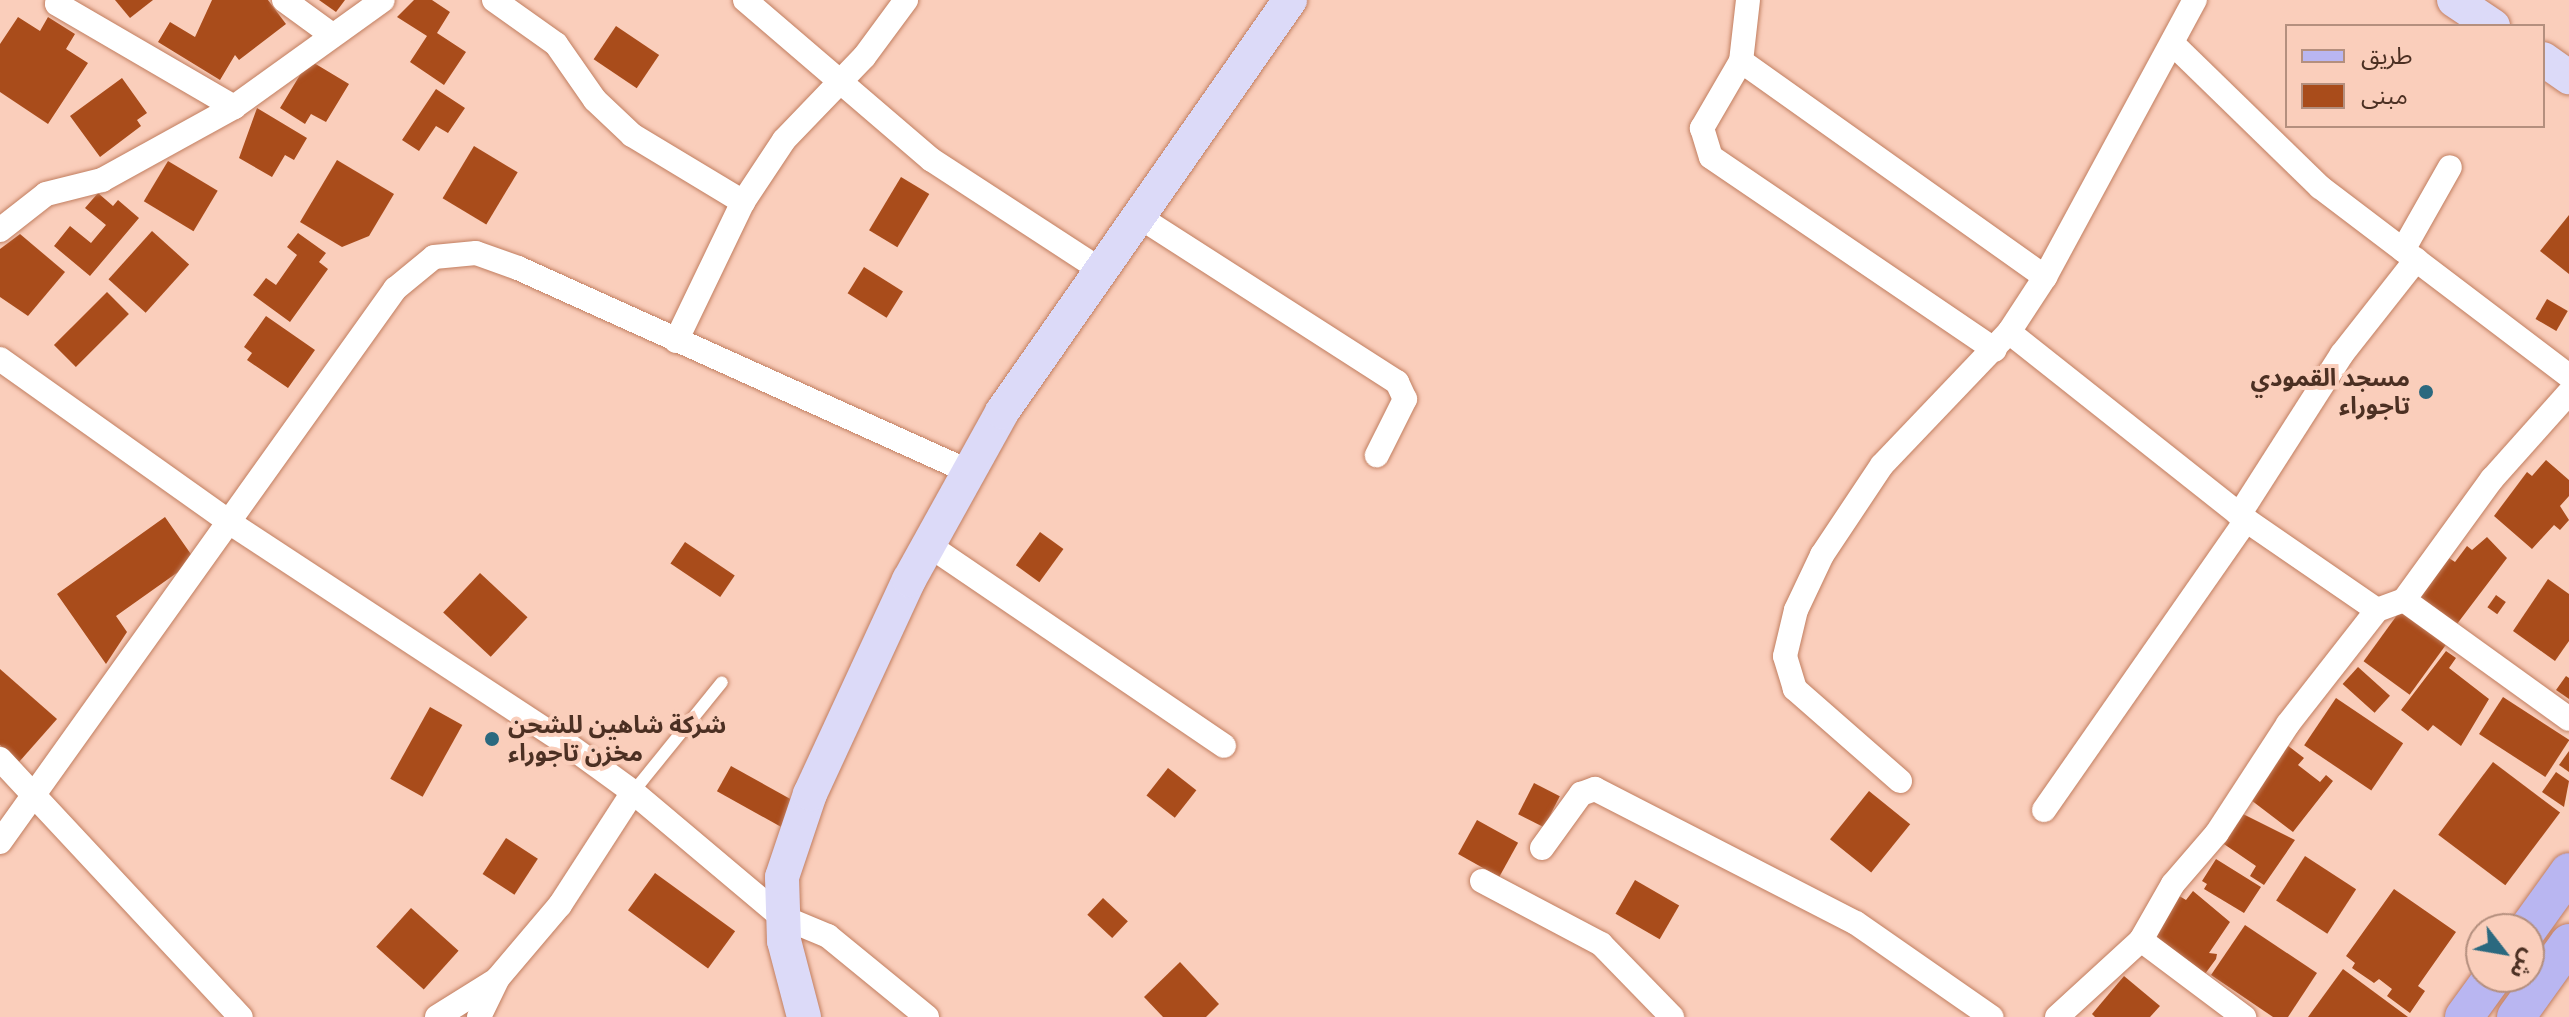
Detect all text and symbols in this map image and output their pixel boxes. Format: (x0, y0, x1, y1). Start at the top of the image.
legend (2285, 24, 2545, 128)
text: طريق (2361, 41, 2413, 70)
text: مبنى (2361, 81, 2408, 110)
place label: مسجد القمودي تاجوراء (2250, 364, 2410, 420)
marker: مسجد القمودي تاجوراء (2417, 383, 2435, 401)
place label: شركة شاهين للشحن مخزن تاجوراء (508, 711, 726, 767)
marker: شركة شاهين للشحن مخزن تاجوراء (483, 730, 501, 748)
north arrow (2465, 913, 2545, 993)
text: ش (2505, 945, 2543, 984)

